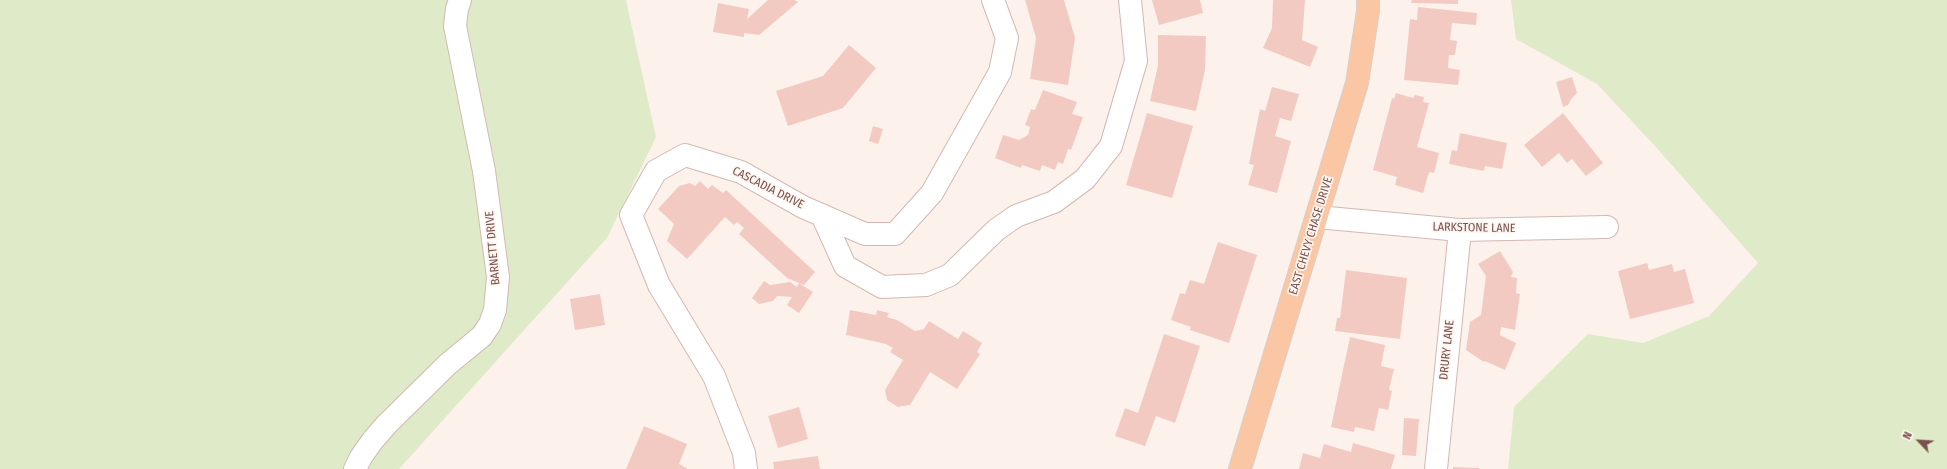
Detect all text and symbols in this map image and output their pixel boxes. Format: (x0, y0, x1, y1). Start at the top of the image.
street label: CASCADIA DRIVE (730, 164, 806, 212)
street label: EAST CHEVY CHASE DRIVE (1286, 175, 1336, 297)
street label: BARNETT DRIVE (483, 210, 503, 286)
street label: LARKSTONE LANE (1432, 220, 1516, 236)
street label: DRURY LANE (1437, 319, 1457, 381)
north arrow (1899, 421, 1939, 461)
text: N (1900, 430, 1915, 441)

